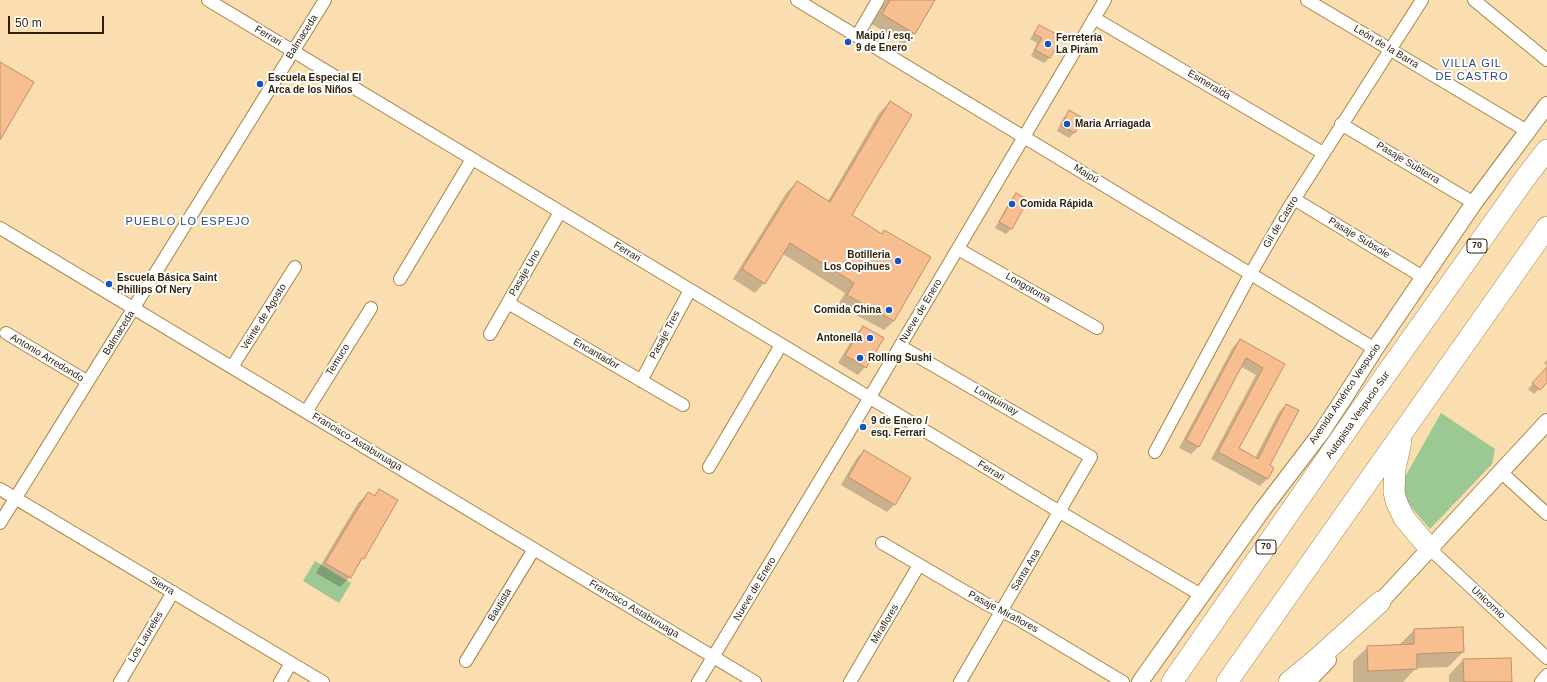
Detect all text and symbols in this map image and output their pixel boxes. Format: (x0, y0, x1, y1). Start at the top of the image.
scale bar (10, 8, 106, 34)
street label: Balmaceda (284, 13, 320, 61)
text: 50 m (15, 16, 42, 30)
street label: Ferrari (252, 23, 284, 49)
street label: León de la Barra (1351, 23, 1421, 71)
place label: Maipú / esq. 9 de Enero (856, 30, 913, 54)
place label: Ferretería La Piram (1056, 32, 1102, 56)
marker: Maipú / esq. 9 de Enero (843, 37, 853, 47)
marker: Ferretería La Piram (1043, 39, 1053, 49)
district label: VILLA GIL DE CASTRO (1435, 57, 1509, 83)
street label: Esmeralda (1185, 68, 1233, 102)
place label: Escuela Especial El Arca de los Niños (268, 72, 361, 96)
marker: Escuela Especial El Arca de los Niños (255, 79, 265, 89)
place label: Maria Arriagada (1075, 118, 1151, 130)
marker: Maria Arriagada (1062, 119, 1072, 129)
street label: Pasaje Subterra (1374, 139, 1442, 187)
street label: Maipú (1071, 162, 1101, 186)
street label: Gil de Castro (1261, 194, 1301, 250)
place label: Comida Rápida (1020, 198, 1093, 210)
marker: Comida Rápida (1007, 199, 1017, 209)
district label: PUEBLO LO ESPEJO (126, 215, 250, 229)
street label: Pasaje Subsole (1326, 215, 1392, 261)
street label: Ferrari (611, 239, 643, 265)
road number: 70 (1467, 239, 1487, 253)
street label: Pasaje Uno (507, 248, 543, 298)
place label: Botilleria Los Copihues (824, 249, 890, 272)
marker: Botilleria Los Copihues (893, 256, 903, 266)
street label: Longotoma (1003, 270, 1053, 306)
place label: Escuela Básica Saint Phillips Of Nery (117, 272, 217, 296)
street label: Nueve de Enero (897, 277, 945, 345)
marker: Escuela Básica Saint Phillips Of Nery (104, 279, 114, 289)
street label: Veinte de Agosto (239, 282, 289, 352)
place label: Comida China (814, 304, 881, 316)
marker: Comida China (884, 305, 894, 315)
street label: Balmaceda (101, 309, 137, 357)
street label: Pasaje Tres (647, 309, 683, 361)
street label: Antonio Arredondo (8, 331, 86, 385)
place label: Antonella (816, 332, 862, 344)
marker: Antonella (865, 333, 875, 343)
street label: Encantador (571, 336, 621, 372)
street label: Avenida Américo Vespucio (1307, 341, 1383, 447)
street label: Temuco (324, 342, 352, 378)
place label: Rolling Sushi (868, 352, 932, 364)
marker: Rolling Sushi (855, 353, 865, 363)
street label: Autopista Vespucio Sur (1323, 369, 1393, 461)
street label: Lonquimay (972, 384, 1020, 418)
street label: Francisco Astaburuaga (310, 410, 404, 474)
place label: 9 de Enero / esq. Ferrari (871, 415, 928, 438)
marker: 9 de Enero / esq. Ferrari (858, 422, 868, 432)
street label: Ferrari (975, 458, 1007, 484)
road number: 70 (1256, 540, 1276, 554)
street label: Santa Ana (1009, 547, 1043, 593)
street label: Nueve de Enero (731, 555, 779, 623)
street label: Sierra (147, 574, 177, 598)
street label: Francisco Astaburuaga (587, 577, 681, 641)
street label: Unicornio (1468, 584, 1508, 622)
street label: Bautista (486, 586, 514, 624)
street label: Pasaje Miraflores (966, 589, 1040, 635)
street label: Miraflores (869, 602, 901, 646)
street label: Los Laureles (126, 609, 166, 665)

